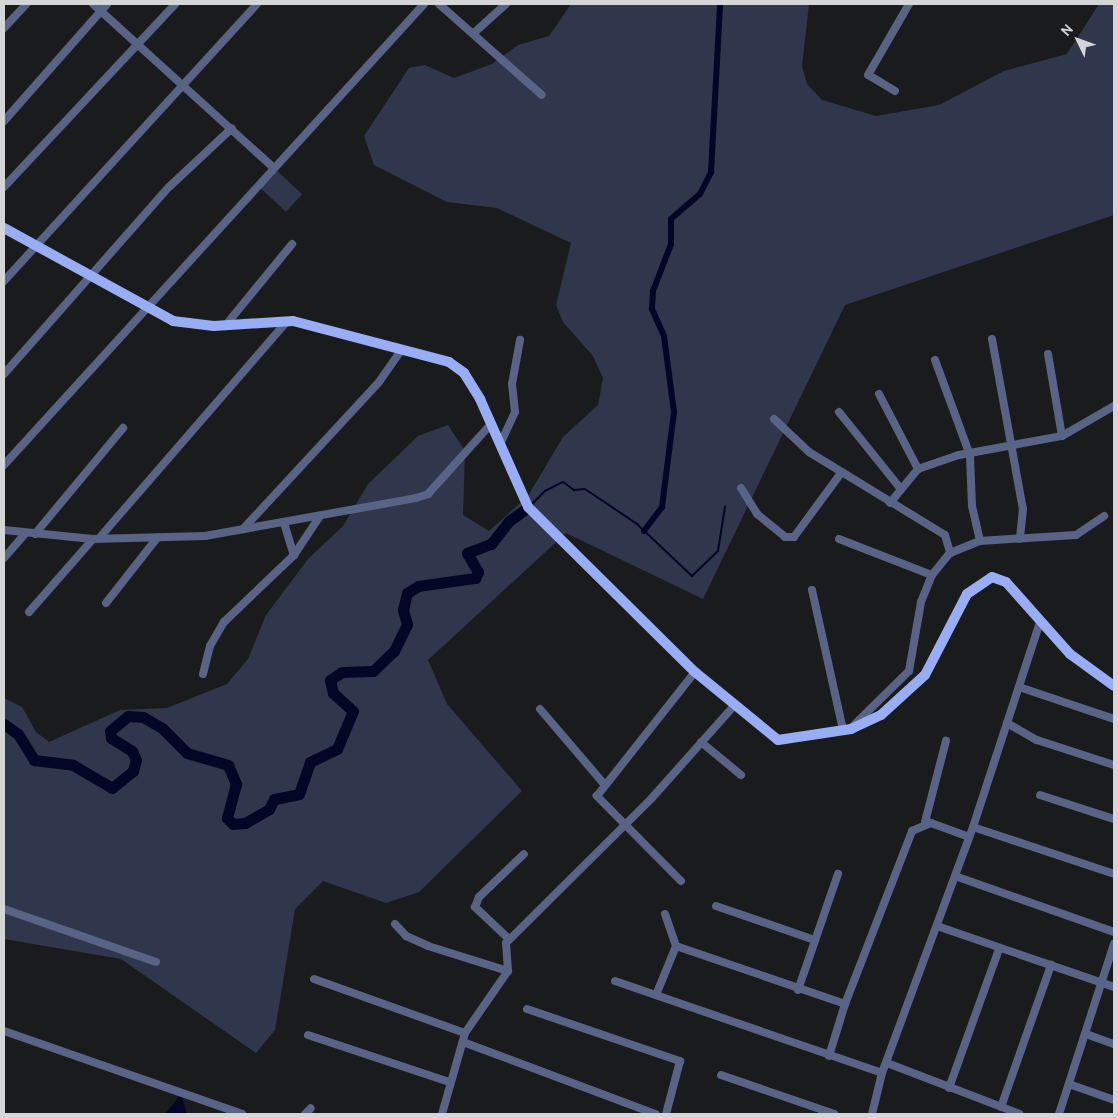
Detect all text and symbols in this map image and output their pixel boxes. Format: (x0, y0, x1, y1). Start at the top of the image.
north arrow (1053, 15, 1103, 65)
text: N (1057, 20, 1077, 40)

